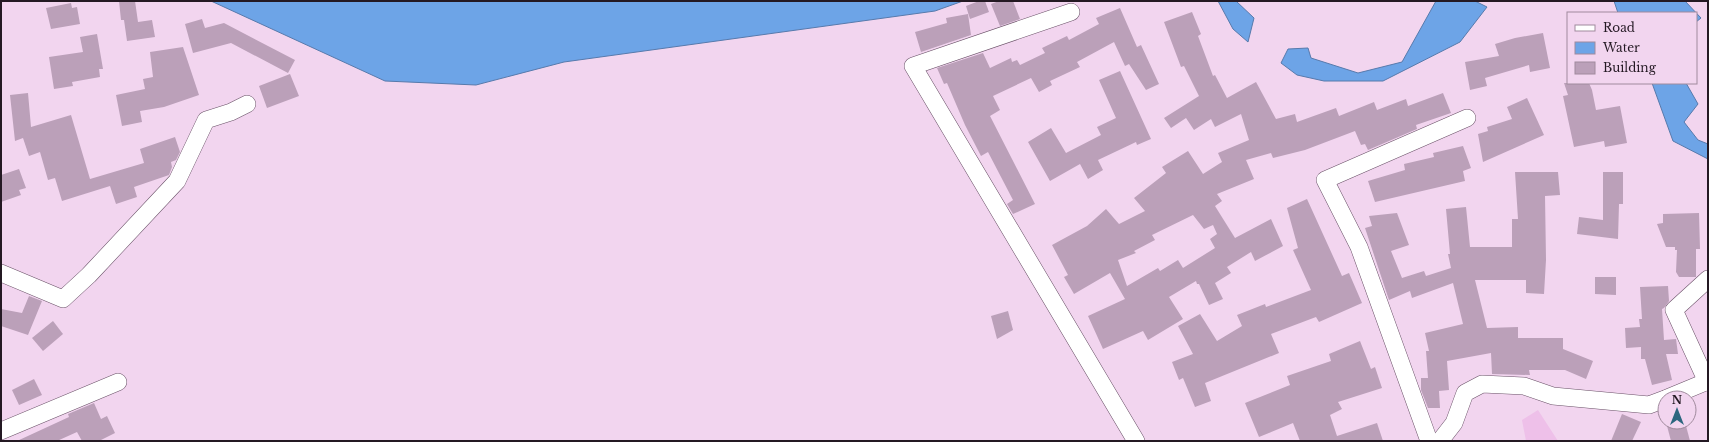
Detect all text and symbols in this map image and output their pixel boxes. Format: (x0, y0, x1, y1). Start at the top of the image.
legend (1567, 12, 1697, 84)
text: Road (1603, 20, 1635, 35)
text: Water (1602, 40, 1640, 55)
text: Building (1603, 60, 1657, 75)
north arrow (1657, 390, 1697, 430)
text: N (1672, 393, 1683, 407)

